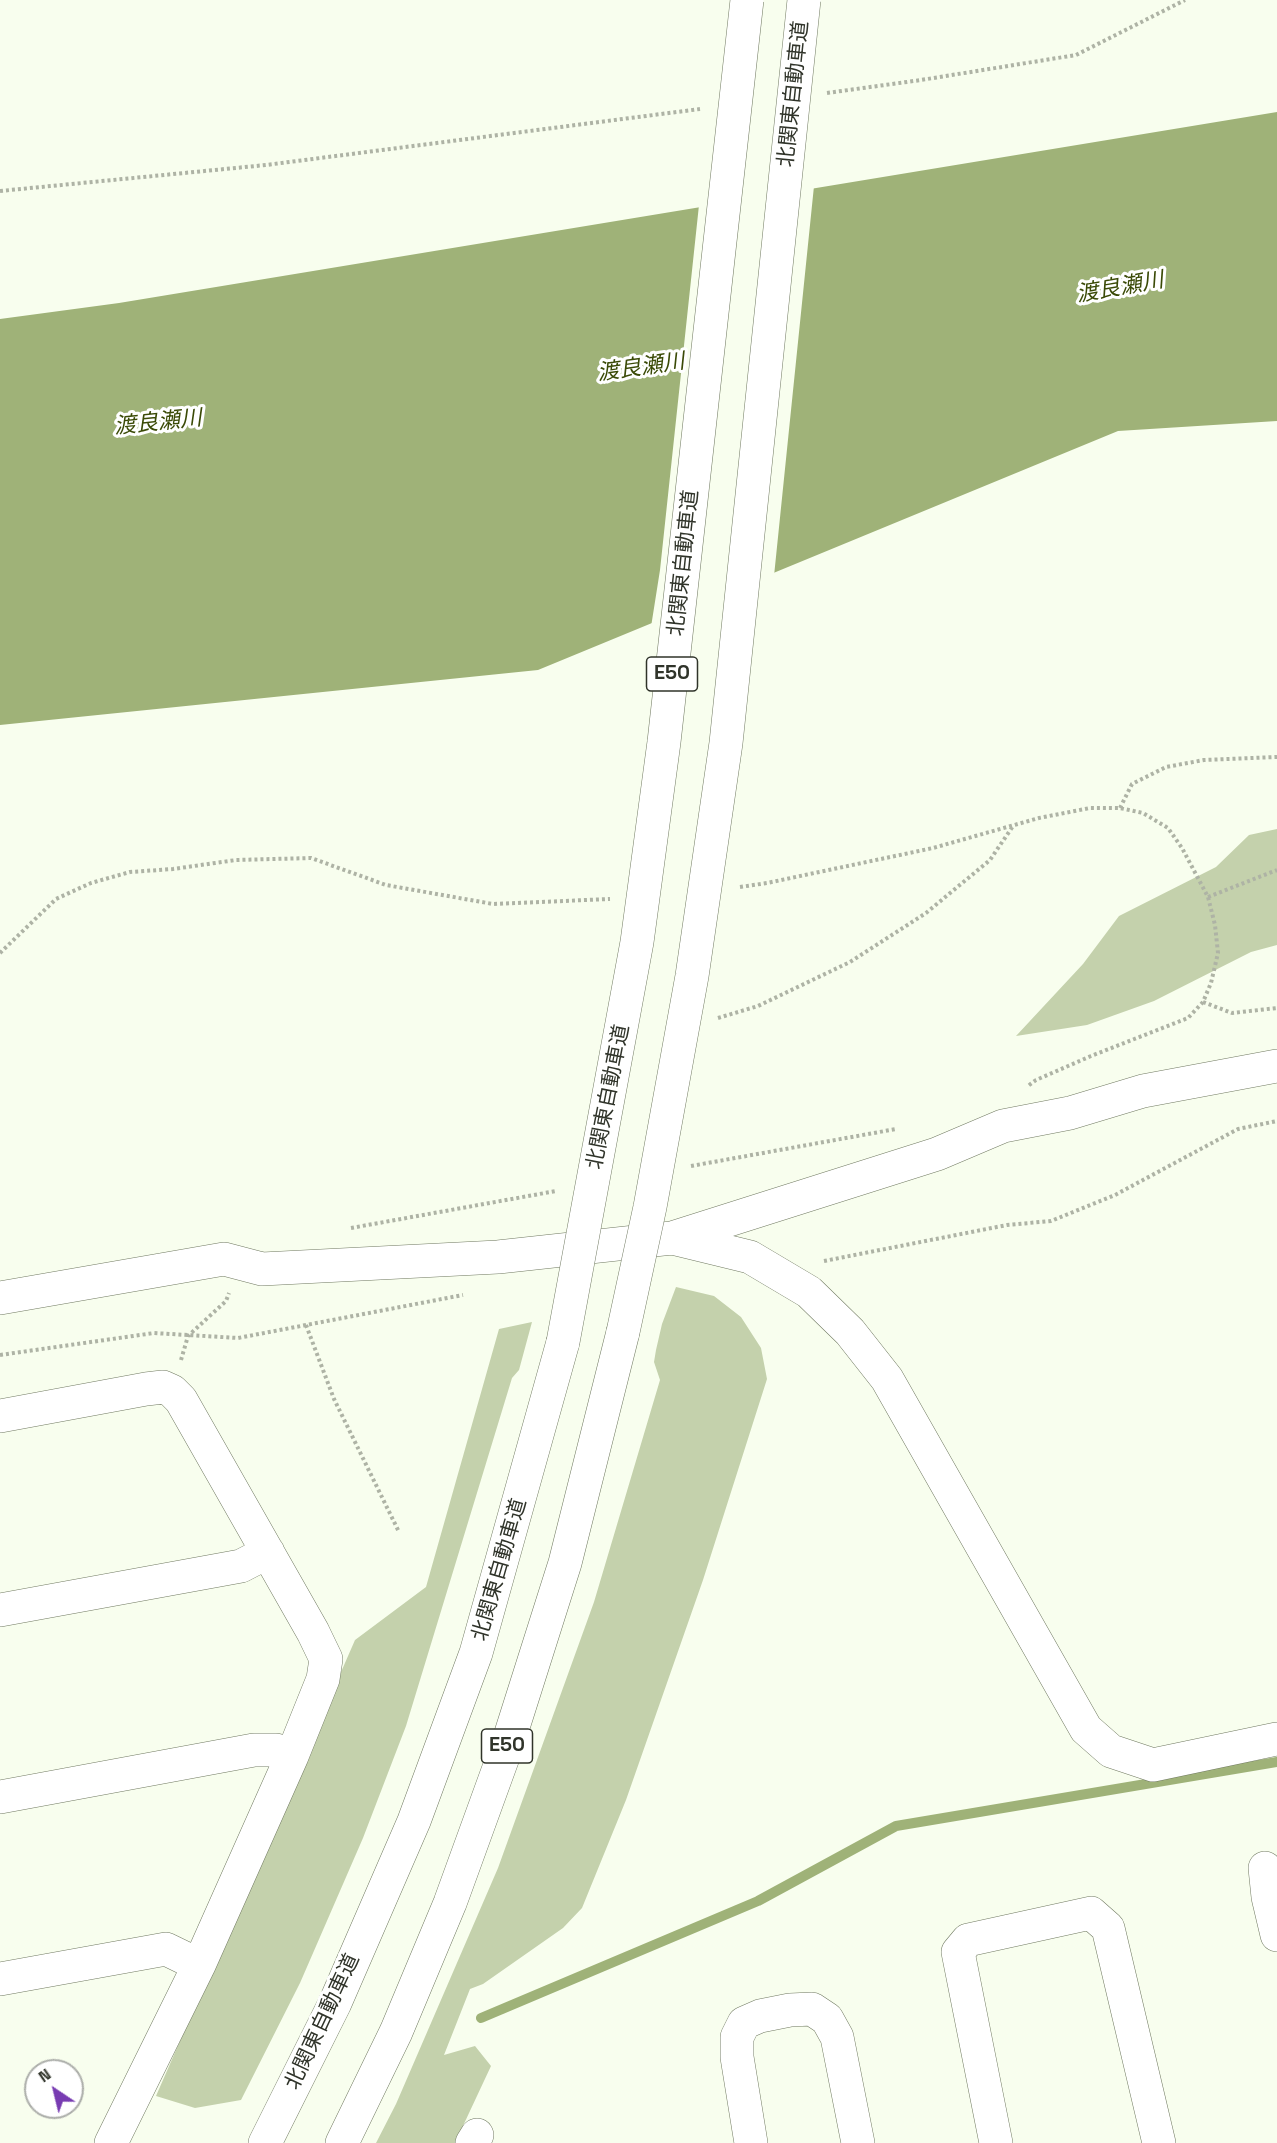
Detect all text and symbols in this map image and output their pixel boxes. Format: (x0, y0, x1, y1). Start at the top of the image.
street label: 北関東自動車道 (774, 20, 814, 168)
water label: 渡良瀬川 (1074, 267, 1166, 309)
water label: 渡良瀬川 (596, 349, 686, 387)
water label: 渡良瀬川 (113, 405, 203, 441)
street label: 北関東自動車道 (664, 489, 704, 637)
road number: E50 (646, 657, 698, 691)
street label: 北関東自動車道 (583, 1022, 635, 1172)
street label: 北関東自動車道 (468, 1496, 532, 1644)
road number: E50 (482, 1729, 532, 1763)
street label: 北関東自動車道 (281, 1950, 365, 2094)
north arrow (24, 2059, 84, 2119)
text: N (34, 2064, 55, 2087)

